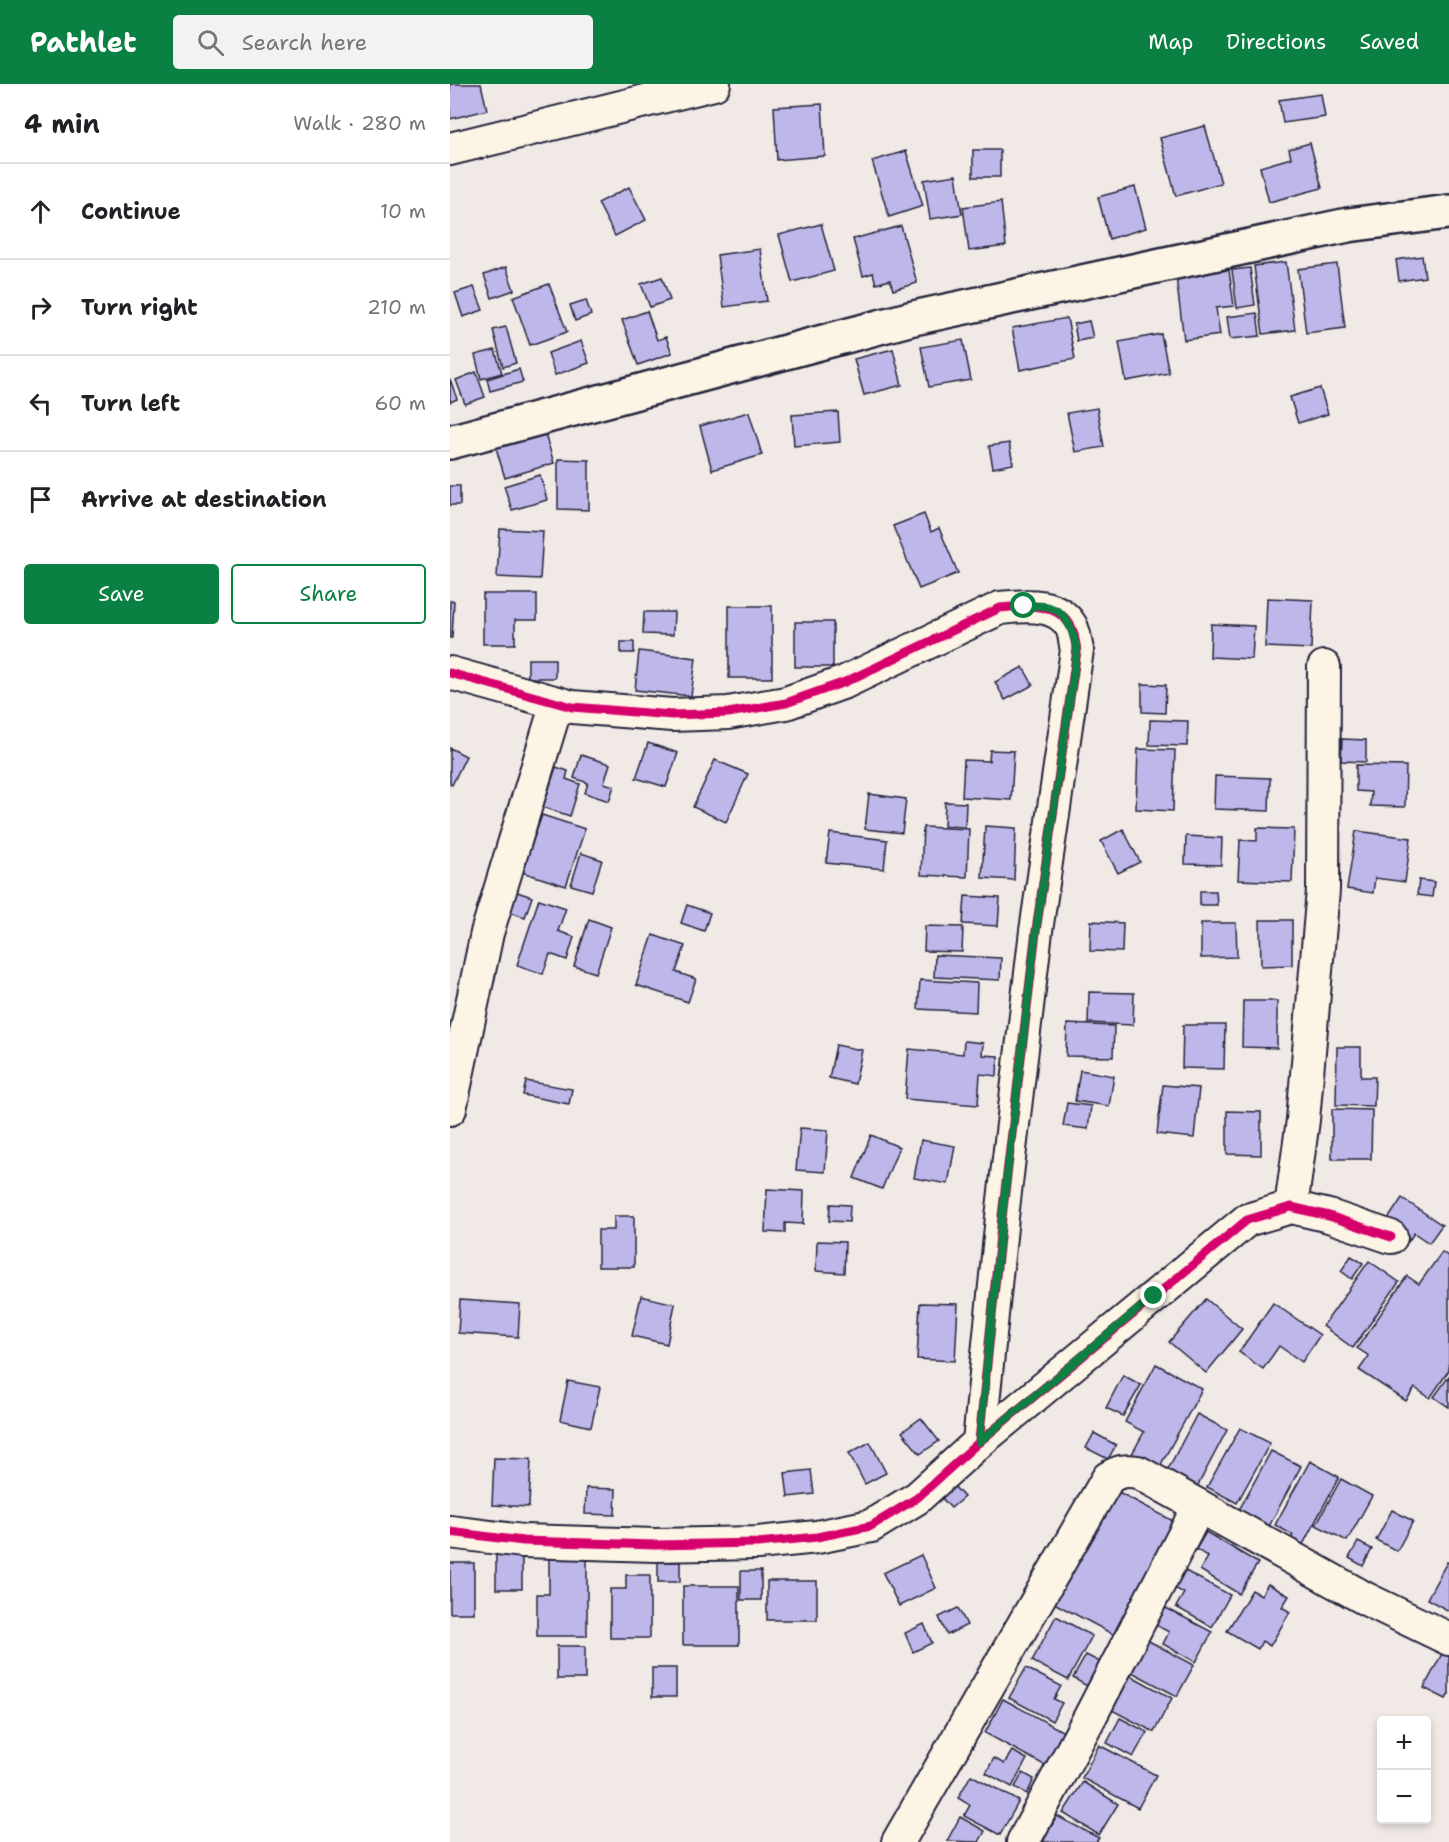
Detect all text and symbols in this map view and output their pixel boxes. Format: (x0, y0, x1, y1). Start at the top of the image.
search box (173, 15, 593, 69)
text: Pathlet (30, 23, 137, 61)
icon: search (194, 26, 227, 59)
text: Search here (242, 28, 367, 57)
text: Map (1148, 28, 1193, 56)
text: Directions (1226, 28, 1326, 56)
text: Saved (1359, 28, 1419, 56)
text: 4 min (24, 106, 100, 141)
text: Walk · 280 m (293, 110, 426, 136)
icon: ahead (24, 195, 57, 228)
text: Continue (81, 197, 181, 226)
text: 10 m (380, 198, 426, 224)
icon: right (24, 291, 57, 324)
text: Turn right (81, 293, 198, 322)
text: 210 m (367, 294, 426, 320)
icon: left (24, 387, 57, 420)
text: Turn left (81, 389, 180, 418)
text: 60 m (374, 390, 426, 416)
icon: arrive (24, 483, 57, 516)
text: Arrive at destination (81, 485, 327, 514)
button: Save (24, 564, 219, 624)
button: Share (231, 564, 426, 624)
route start (1010, 592, 1036, 618)
route end (1140, 1282, 1166, 1308)
map controls (1377, 1716, 1431, 1824)
button: + (1377, 1716, 1431, 1770)
button: − (1377, 1770, 1431, 1824)

